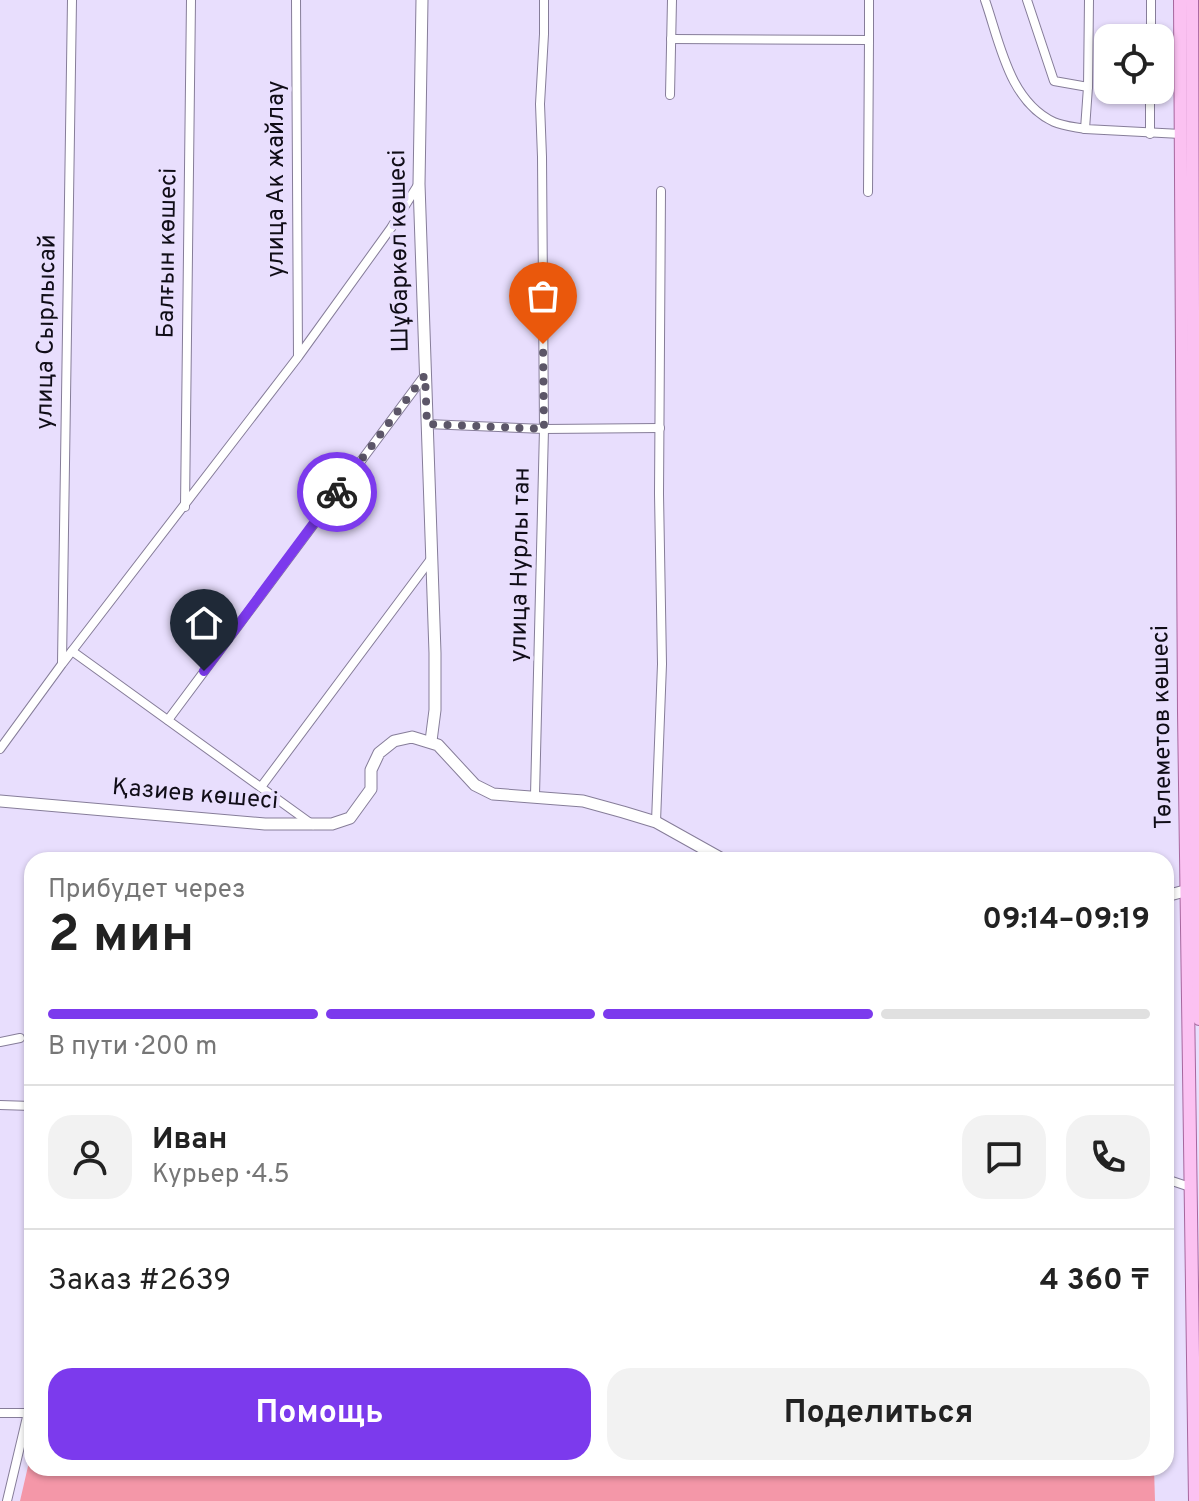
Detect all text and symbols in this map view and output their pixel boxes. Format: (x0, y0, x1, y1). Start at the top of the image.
map controls (1094, 24, 1174, 104)
button: locate (1094, 24, 1174, 104)
street label: улица Ак жайлау (262, 81, 292, 277)
street label: Шұбаркөл көшесі (383, 149, 417, 353)
street label: Балғын көшесі (152, 167, 184, 339)
street label: улица Сырлысай (30, 234, 64, 430)
pin (509, 262, 577, 344)
icon: bag (521, 274, 565, 318)
courier (297, 452, 377, 532)
street label: улица Нурлы тан (504, 467, 538, 663)
icon: bike (315, 470, 359, 514)
pin (170, 589, 238, 671)
icon: home (182, 601, 226, 645)
street label: Төлеметов көшесі (1146, 625, 1180, 829)
street label: Қазиев көшесі (111, 773, 279, 817)
text: Прибудет через (48, 874, 246, 907)
text: 09:14–09:19 (982, 902, 1150, 939)
text: 2 мин (48, 904, 194, 970)
text: В пути · 200 m (48, 1031, 217, 1064)
button: person (48, 1115, 132, 1199)
button: chat (962, 1115, 1046, 1199)
button: phone (1066, 1115, 1150, 1199)
text: Иван (152, 1122, 227, 1159)
text: Курьер · 4.5 (152, 1159, 290, 1192)
text: Заказ #2639 (48, 1263, 231, 1300)
text: 4 360 ₸ (1040, 1263, 1150, 1300)
button: Помощь (48, 1368, 591, 1460)
button: Поделиться (607, 1368, 1150, 1460)

